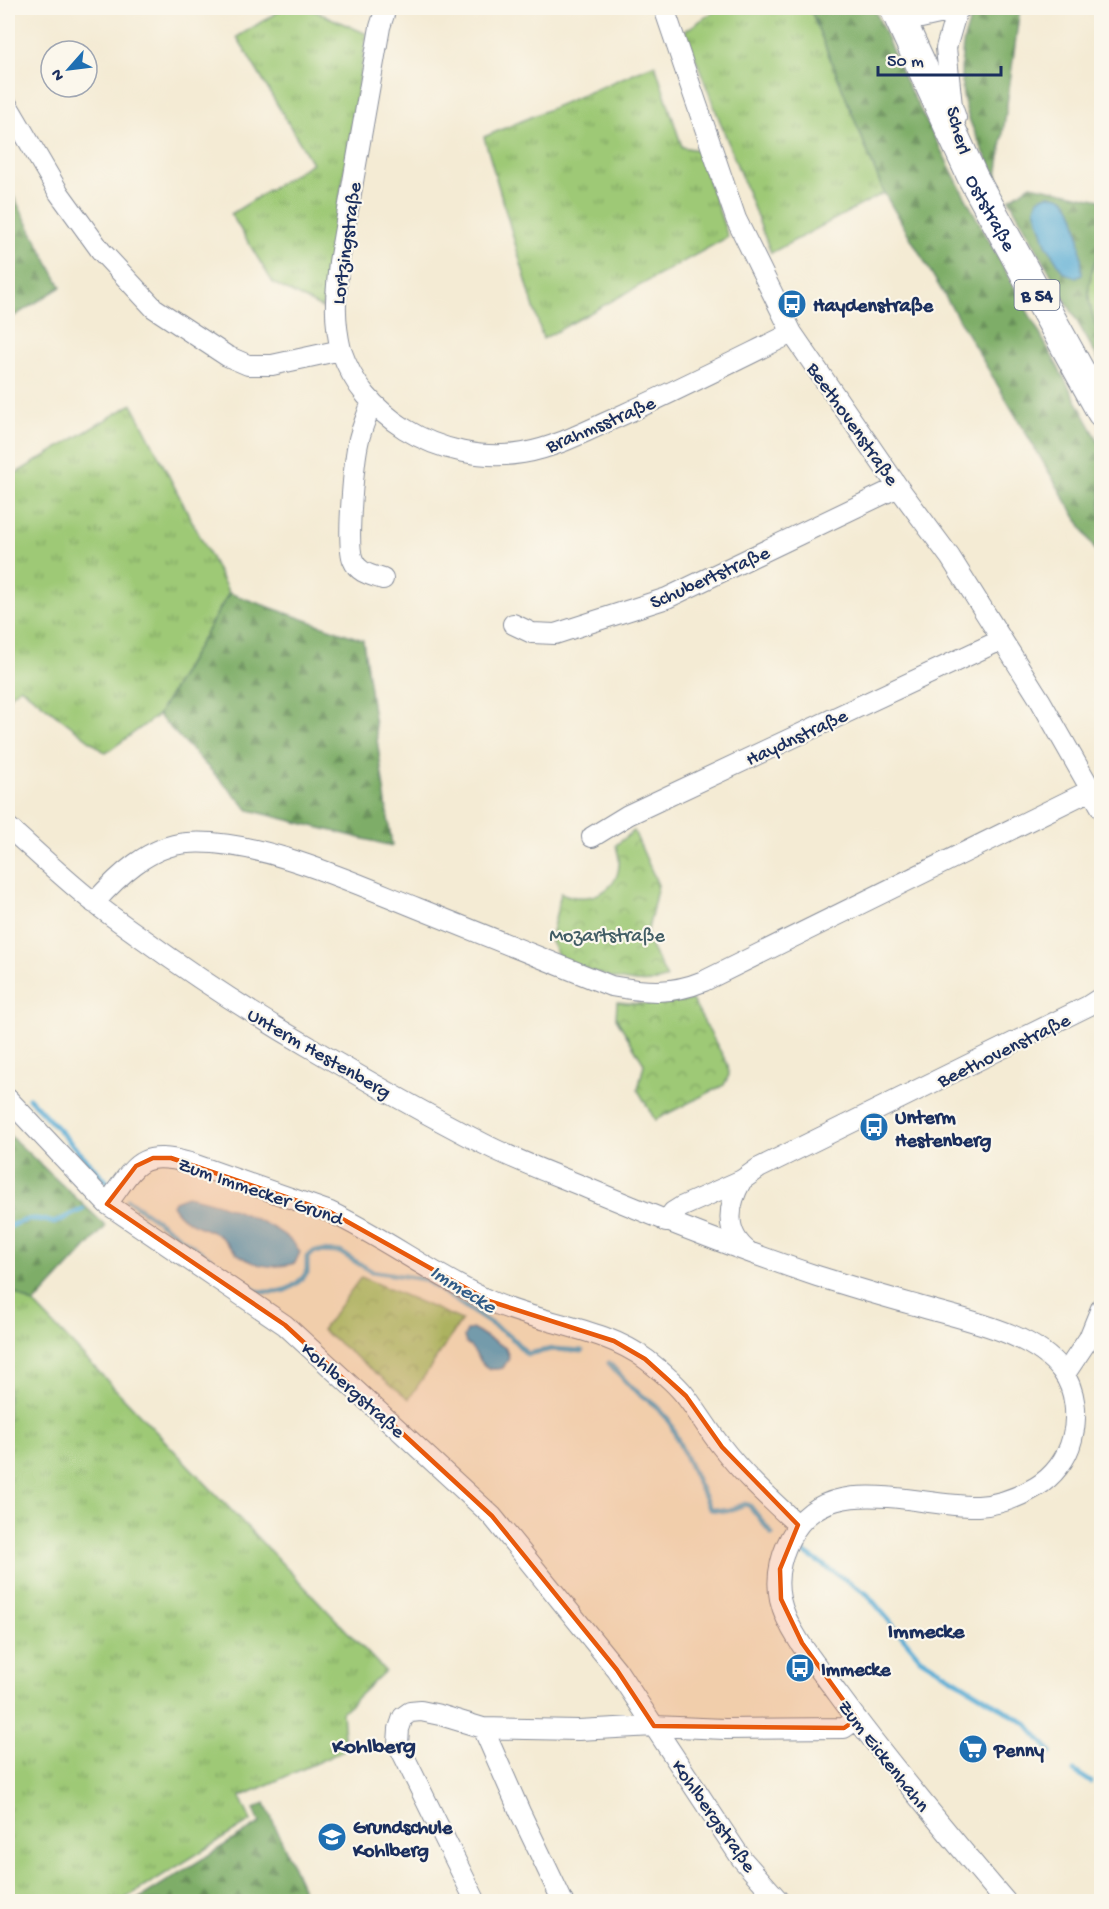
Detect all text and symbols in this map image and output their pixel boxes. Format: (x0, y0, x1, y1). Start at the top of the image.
north arrow (39, 39, 99, 99)
scale bar (878, 39, 1001, 77)
text: 50 m (887, 52, 924, 73)
text: N (48, 65, 70, 83)
street label: Scherl (939, 104, 974, 157)
street label: Oststraße (958, 172, 1019, 257)
street label: Lortzingstraße (329, 180, 369, 306)
road number: B 54 (1014, 280, 1060, 310)
bus stop icon: Haydenstraße (776, 288, 808, 320)
place label: Haydenstraße (813, 296, 934, 319)
street label: Beethovenstraße (800, 358, 903, 492)
street label: Brahmsstraße (542, 393, 660, 460)
street label: Schubertstraße (647, 542, 774, 616)
street label: Haydnstraße (743, 705, 853, 773)
park label: Mozartstraße (549, 926, 665, 949)
street label: Unterm Hestenberg (242, 1005, 394, 1105)
street label: Beethovenstraße (933, 1010, 1075, 1095)
place label: Unterm Hestenberg (895, 1108, 991, 1154)
bus stop icon: Unterm Hestenberg (858, 1111, 890, 1143)
street label: Zum Immecker Grund (174, 1154, 348, 1233)
water label: Immecke (425, 1261, 501, 1322)
street label: Kohlbergstraße (295, 1339, 409, 1445)
district label: Immecke (888, 1620, 965, 1646)
bus stop icon: Immecke (784, 1652, 816, 1684)
place label: Immecke (821, 1660, 891, 1683)
street label: Zum Eickenhahn (831, 1697, 933, 1818)
supermarket icon: Penny (957, 1733, 989, 1765)
district label: Kohlberg (331, 1735, 416, 1761)
place label: Penny (993, 1741, 1044, 1764)
street label: Kohlbergstraße (665, 1756, 760, 1878)
place label: Grundschule Kohlberg (352, 1818, 453, 1864)
school or university icon: Grundschule Kohlberg (316, 1821, 348, 1853)

